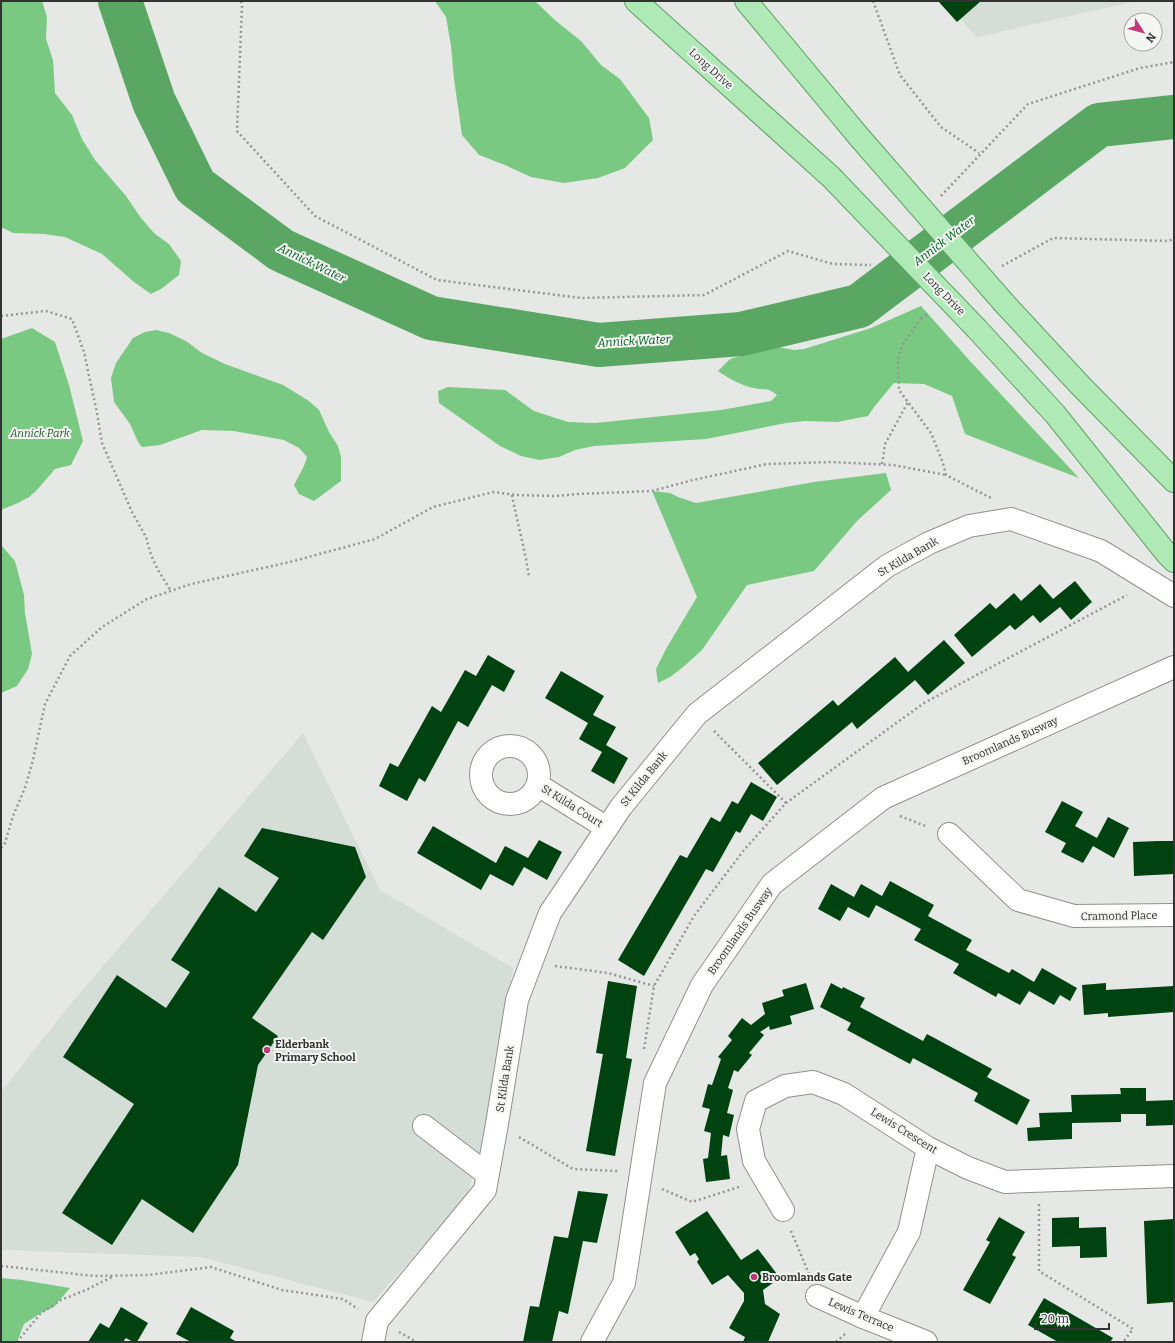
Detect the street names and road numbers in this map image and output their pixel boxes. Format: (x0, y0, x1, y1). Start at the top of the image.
street label: Long Drive (686, 46, 736, 92)
street label: Long Drive (920, 270, 968, 318)
street label: St Kilda Bank (876, 534, 941, 579)
street label: Broomlands Busway (960, 714, 1060, 768)
street label: St Kilda Bank (618, 748, 671, 809)
street label: St Kilda Court (539, 782, 605, 830)
street label: Broomlands Busway (705, 885, 775, 977)
street label: Cramond Place (1081, 909, 1157, 923)
street label: St Kilda Bank (493, 1044, 517, 1113)
street label: Lewis Crescent (868, 1105, 940, 1157)
street label: Lewis Terrace (826, 1295, 896, 1335)

